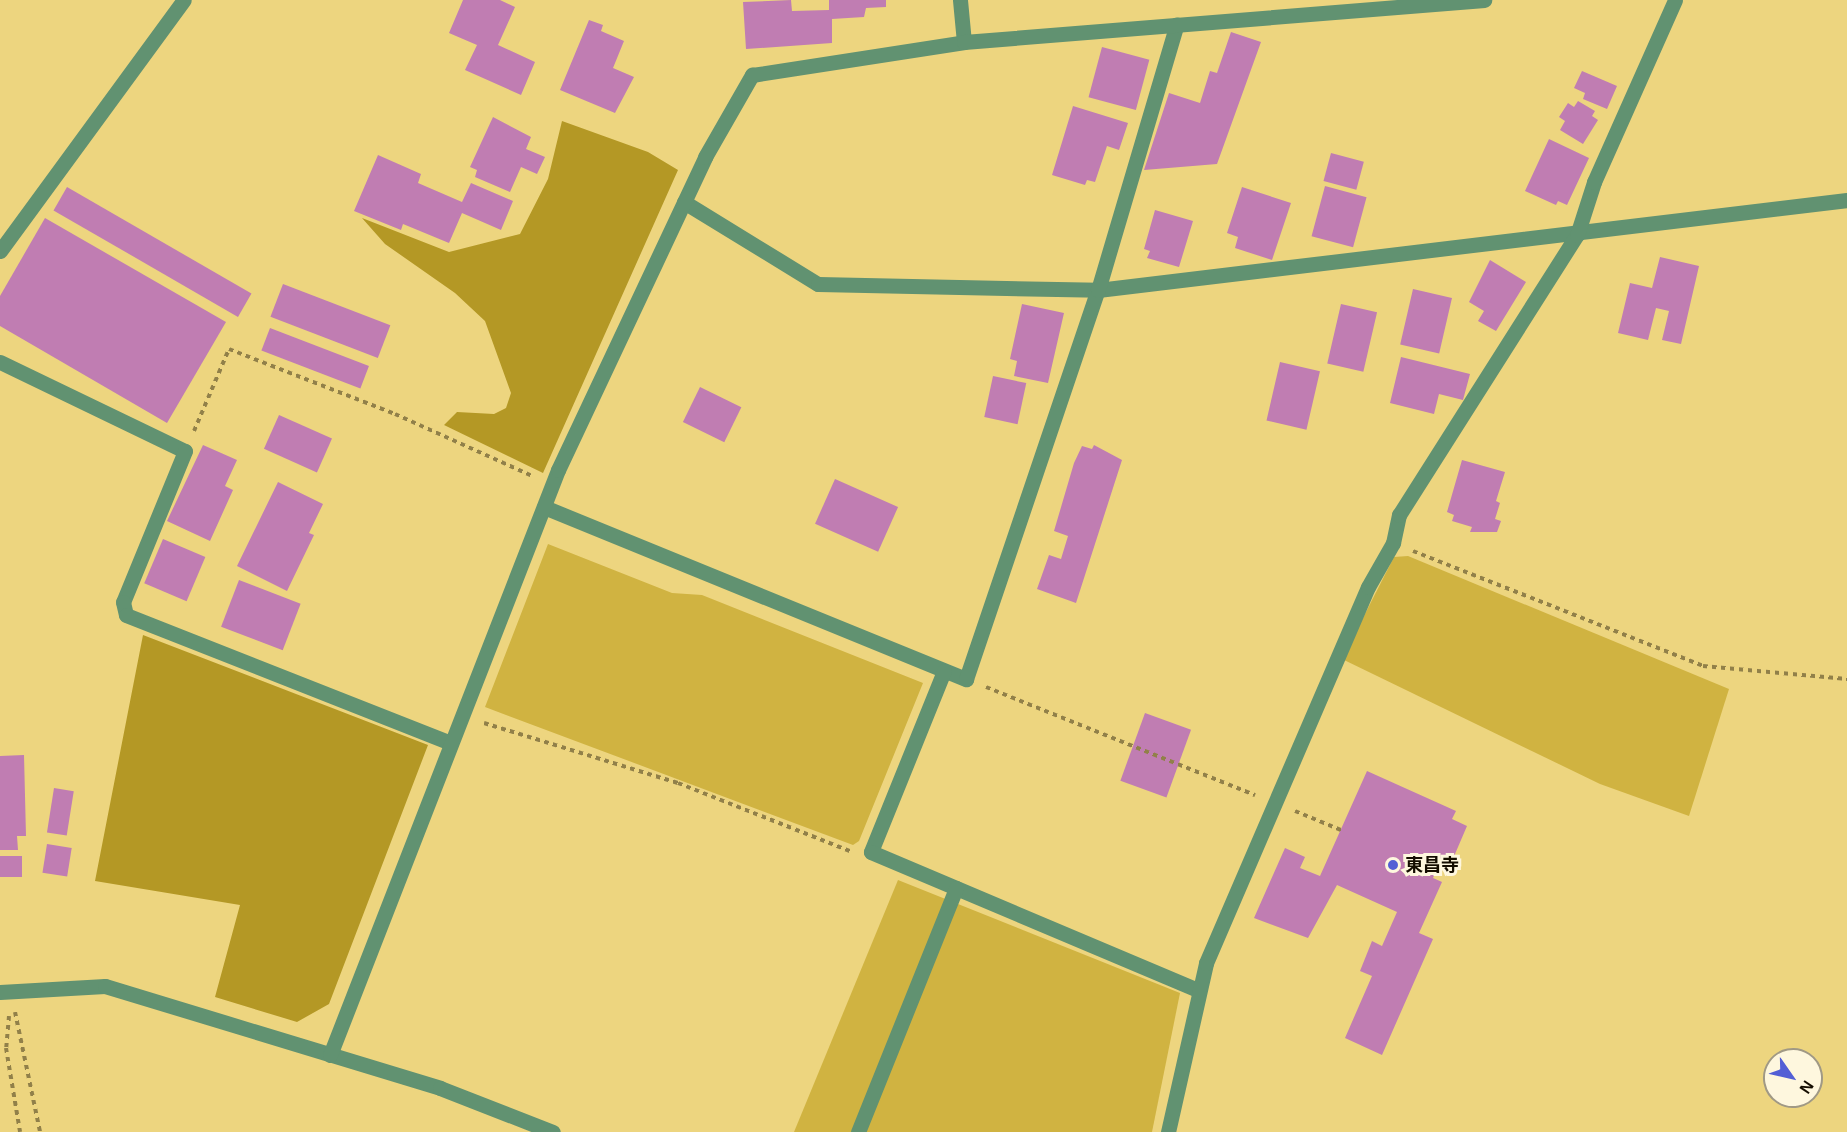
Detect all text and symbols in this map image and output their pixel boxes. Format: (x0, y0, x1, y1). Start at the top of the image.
place label: 東昌寺 (1405, 854, 1459, 876)
marker: 東昌寺 (1386, 858, 1400, 872)
north arrow (1763, 1048, 1823, 1108)
text: N (1796, 1078, 1817, 1097)

